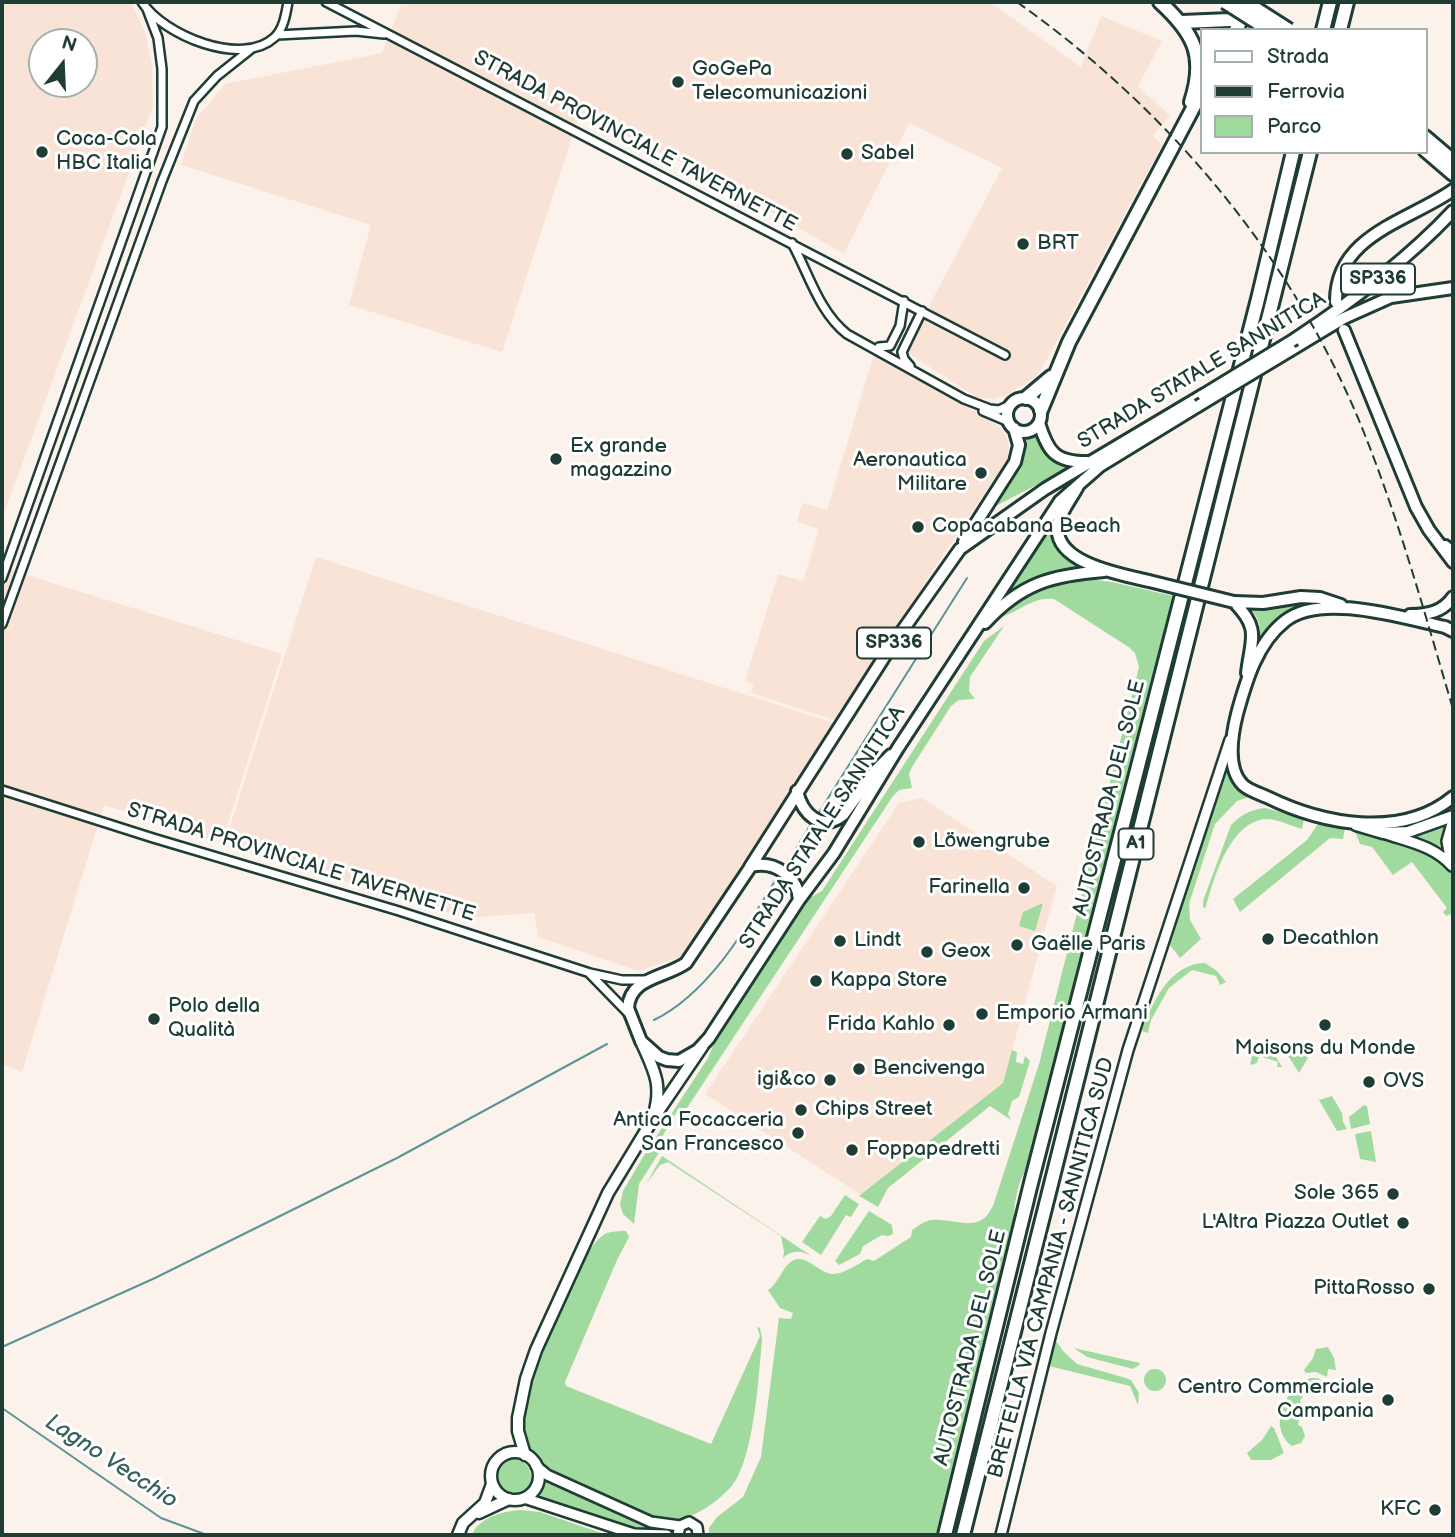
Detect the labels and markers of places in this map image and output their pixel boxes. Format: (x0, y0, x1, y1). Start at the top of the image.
place label: GoGePa Telecomunicazioni (692, 57, 867, 107)
marker: GoGePa Telecomunicazioni (670, 74, 686, 90)
place label: Coca-Cola HBC Italia (56, 127, 157, 177)
place label: Sabel (861, 141, 915, 167)
marker: Coca-Cola HBC Italia (34, 144, 50, 160)
marker: Sabel (839, 146, 855, 162)
place label: BRT (1037, 231, 1079, 257)
marker: BRT (1015, 236, 1031, 252)
place label: Ex grande magazzino (570, 434, 672, 484)
place label: Aeronautica Militare (853, 448, 967, 498)
marker: Ex grande magazzino (548, 451, 564, 467)
marker: Aeronautica Militare (973, 465, 989, 481)
place label: Copacabana Beach (932, 514, 1121, 540)
marker: Copacabana Beach (910, 519, 926, 535)
place label: Löwengrube (933, 829, 1050, 855)
marker: Löwengrube (911, 834, 927, 850)
place label: Farinella (928, 875, 1010, 901)
marker: Farinella (1016, 880, 1032, 896)
place label: Decathlon (1282, 926, 1379, 952)
place label: Lindt (854, 928, 901, 954)
marker: Decathlon (1260, 931, 1276, 947)
place label: Gaëlle Paris (1031, 932, 1146, 958)
marker: Lindt (832, 933, 848, 949)
marker: Gaëlle Paris (1009, 937, 1025, 953)
place label: Geox (941, 939, 990, 965)
marker: Geox (919, 944, 935, 960)
place label: Kappa Store (830, 968, 947, 994)
marker: Kappa Store (808, 973, 824, 989)
place label: Polo della Qualità (168, 994, 260, 1044)
place label: Emporio Armani (996, 1001, 1148, 1027)
marker: Emporio Armani (974, 1006, 990, 1022)
marker: Polo della Qualità (146, 1011, 162, 1027)
place label: Frida Kahlo (827, 1012, 935, 1038)
marker: Frida Kahlo (941, 1017, 957, 1033)
marker: Maisons du Monde (1317, 1017, 1333, 1033)
place label: Maisons du Monde (1235, 1036, 1415, 1062)
place label: Bencivenga (873, 1056, 985, 1082)
marker: Bencivenga (851, 1061, 867, 1077)
place label: igi&co (757, 1067, 816, 1093)
place label: OVS (1383, 1069, 1424, 1095)
marker: igi&co (822, 1072, 838, 1088)
marker: OVS (1361, 1074, 1377, 1090)
place label: Chips Street (815, 1097, 932, 1123)
marker: Chips Street (793, 1102, 809, 1118)
place label: Antica Focacceria San Francesco (613, 1108, 784, 1158)
marker: Antica Focacceria San Francesco (790, 1125, 806, 1141)
place label: Foppapedretti (866, 1137, 1000, 1163)
marker: Foppapedretti (844, 1142, 860, 1158)
place label: Sole 365 (1294, 1181, 1379, 1207)
marker: Sole 365 (1385, 1186, 1401, 1202)
place label: L'Altra Piazza Outlet (1202, 1210, 1389, 1236)
marker: L'Altra Piazza Outlet (1395, 1215, 1411, 1231)
place label: PittaRosso (1313, 1276, 1415, 1302)
marker: PittaRosso (1421, 1281, 1437, 1297)
place label: Centro Commerciale Campania (1177, 1375, 1374, 1425)
marker: Centro Commerciale Campania (1380, 1392, 1396, 1408)
place label: KFC (1380, 1497, 1421, 1523)
marker: KFC (1427, 1502, 1443, 1518)

